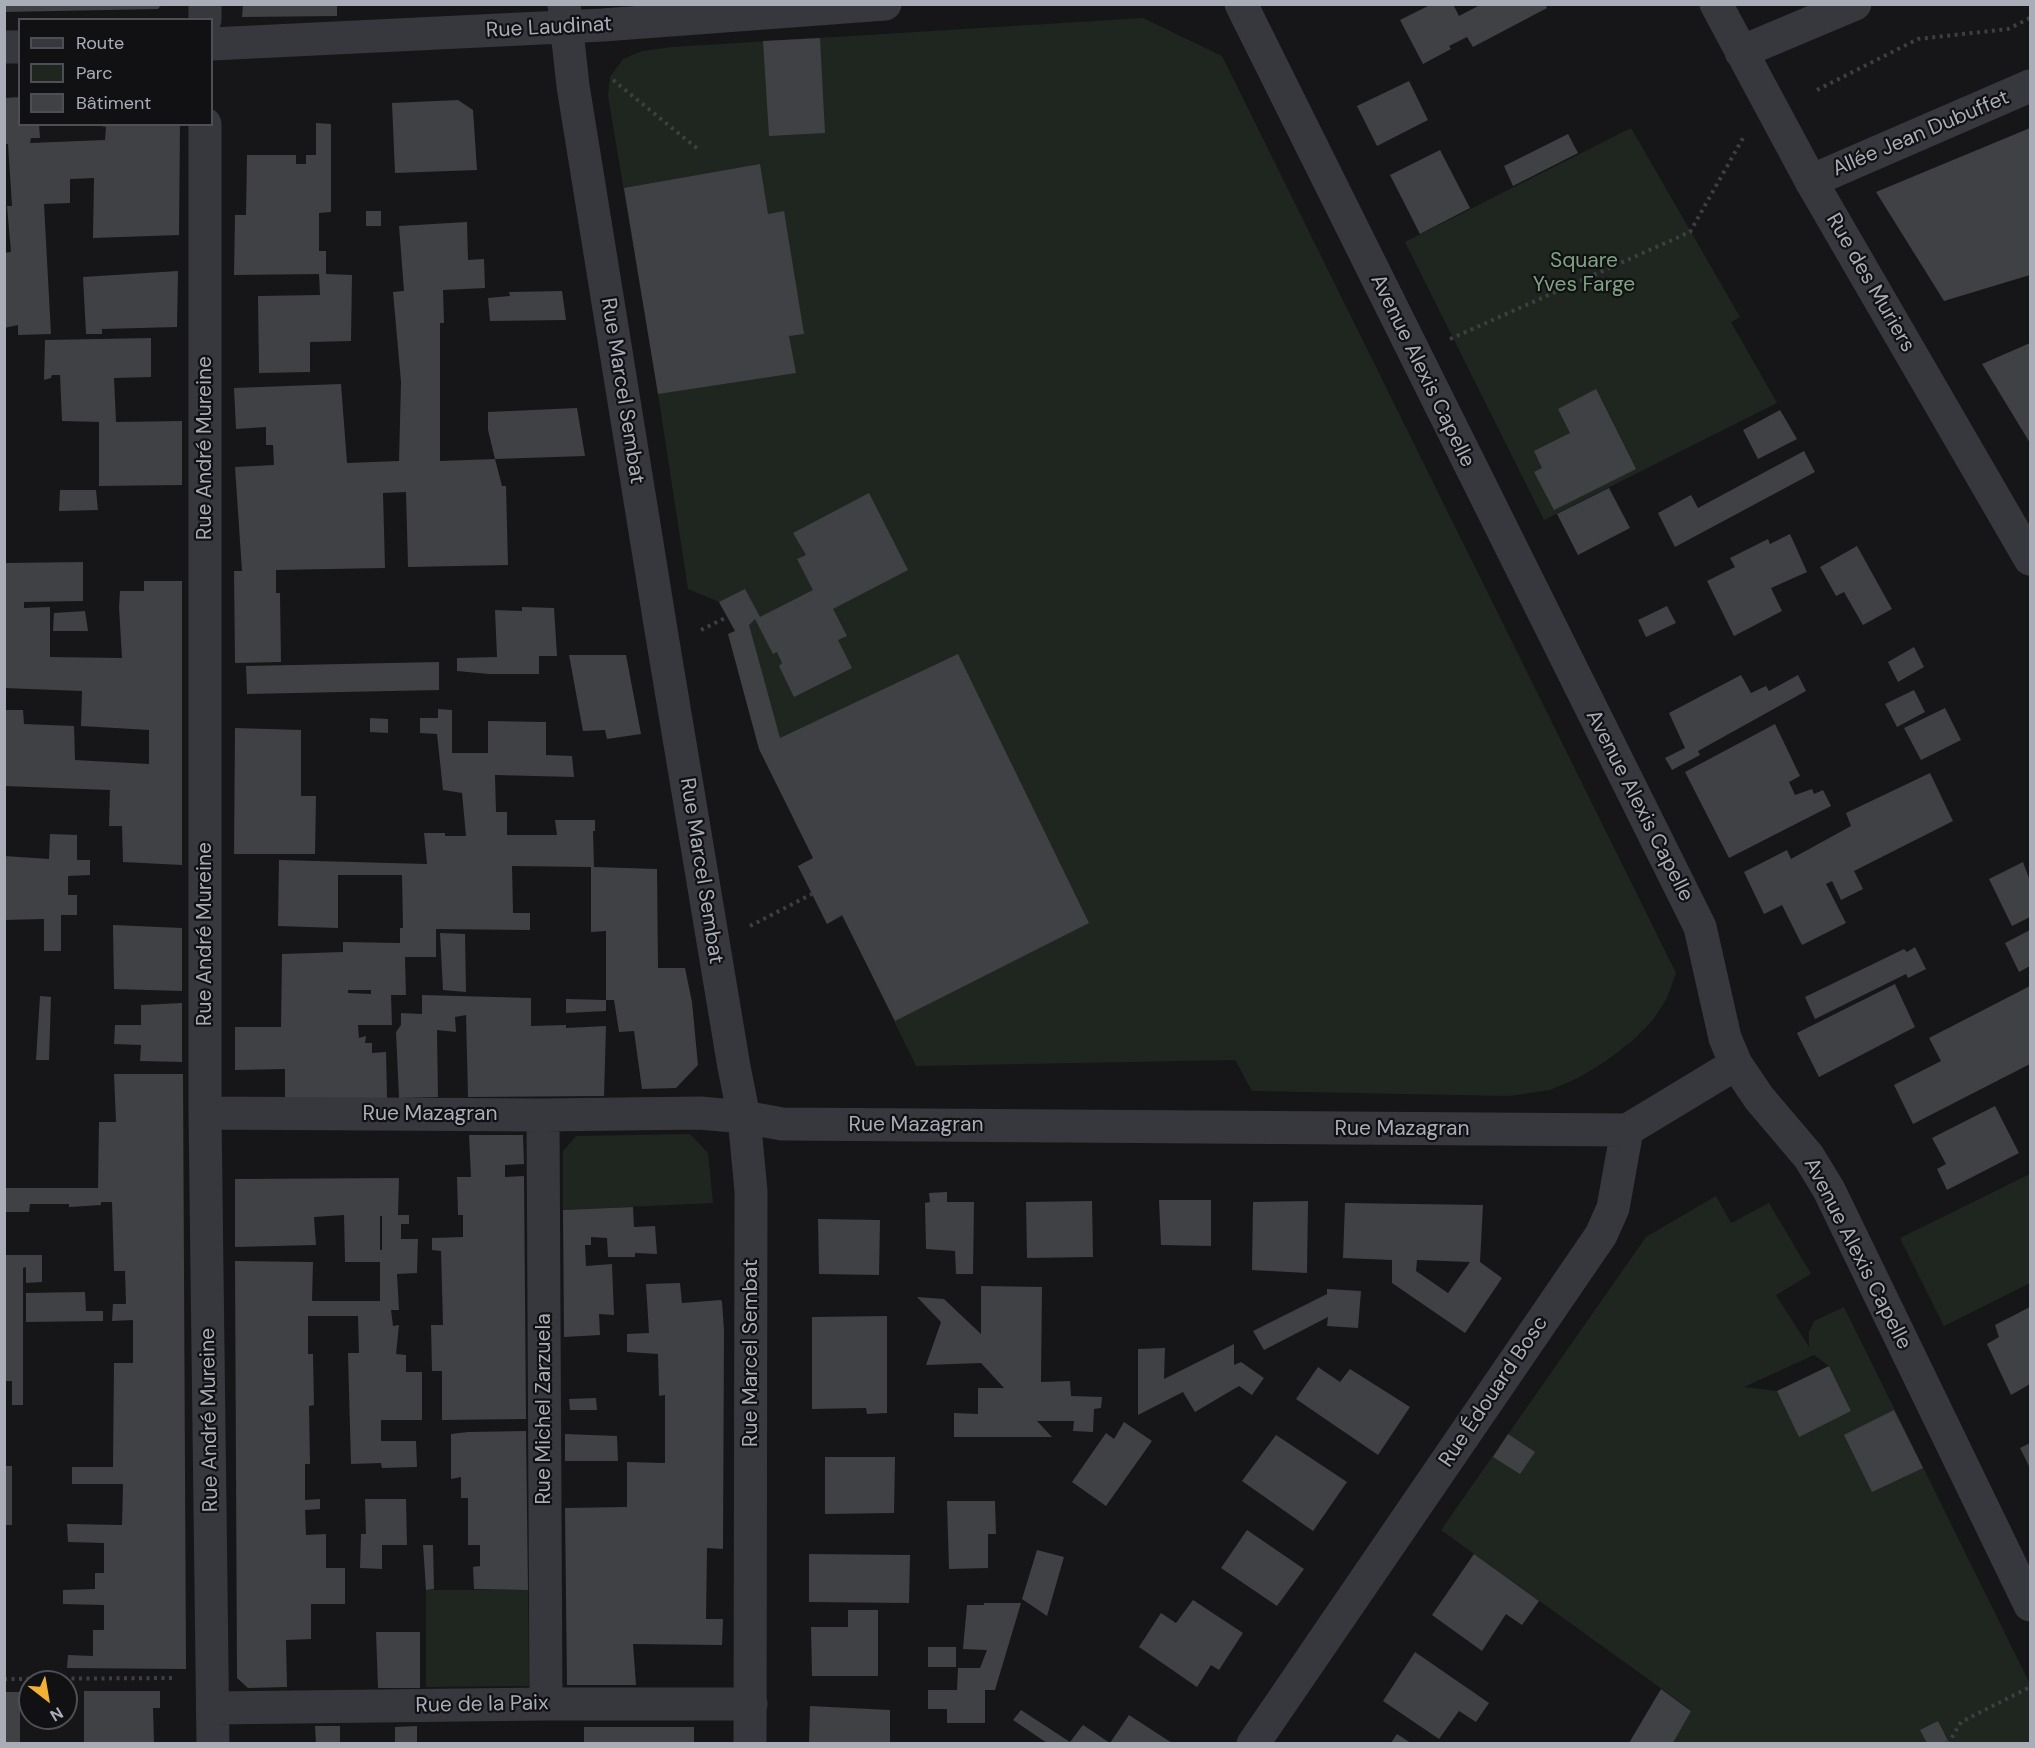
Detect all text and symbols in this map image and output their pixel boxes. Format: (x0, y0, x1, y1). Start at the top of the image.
street label: Rue Laudinat (485, 12, 613, 44)
legend (18, 18, 213, 126)
text: Route (76, 31, 124, 55)
text: Parc (76, 61, 112, 85)
street label: Allée Jean Dubuffet (1829, 85, 2013, 183)
text: Bâtiment (76, 91, 151, 115)
street label: Rue des Muriers (1820, 209, 1920, 357)
park label: Square Yves Farge (1533, 248, 1635, 298)
street label: Avenue Alexis Capelle (1364, 270, 1480, 472)
street label: Rue Marcel Sembat (595, 296, 649, 486)
street label: Rue André Mureine (192, 356, 218, 540)
street label: Avenue Alexis Capelle (1580, 706, 1698, 906)
street label: Rue Marcel Sembat (674, 776, 728, 966)
street label: Rue André Mureine (192, 842, 218, 1026)
street label: Rue Mazagran (362, 1101, 498, 1127)
street label: Rue Mazagran (848, 1112, 984, 1138)
street label: Rue Mazagran (1334, 1116, 1470, 1142)
street label: Avenue Alexis Capelle (1798, 1154, 1916, 1354)
street label: Rue Marcel Sembat (738, 1259, 764, 1447)
street label: Rue Édouard Bosc (1434, 1312, 1554, 1472)
street label: Rue Michel Zarzuela (531, 1313, 557, 1505)
street label: Rue André Mureine (196, 1328, 224, 1512)
north arrow (18, 1670, 78, 1730)
street label: Rue de la Paix (415, 1691, 549, 1719)
text: N (46, 1702, 67, 1726)

